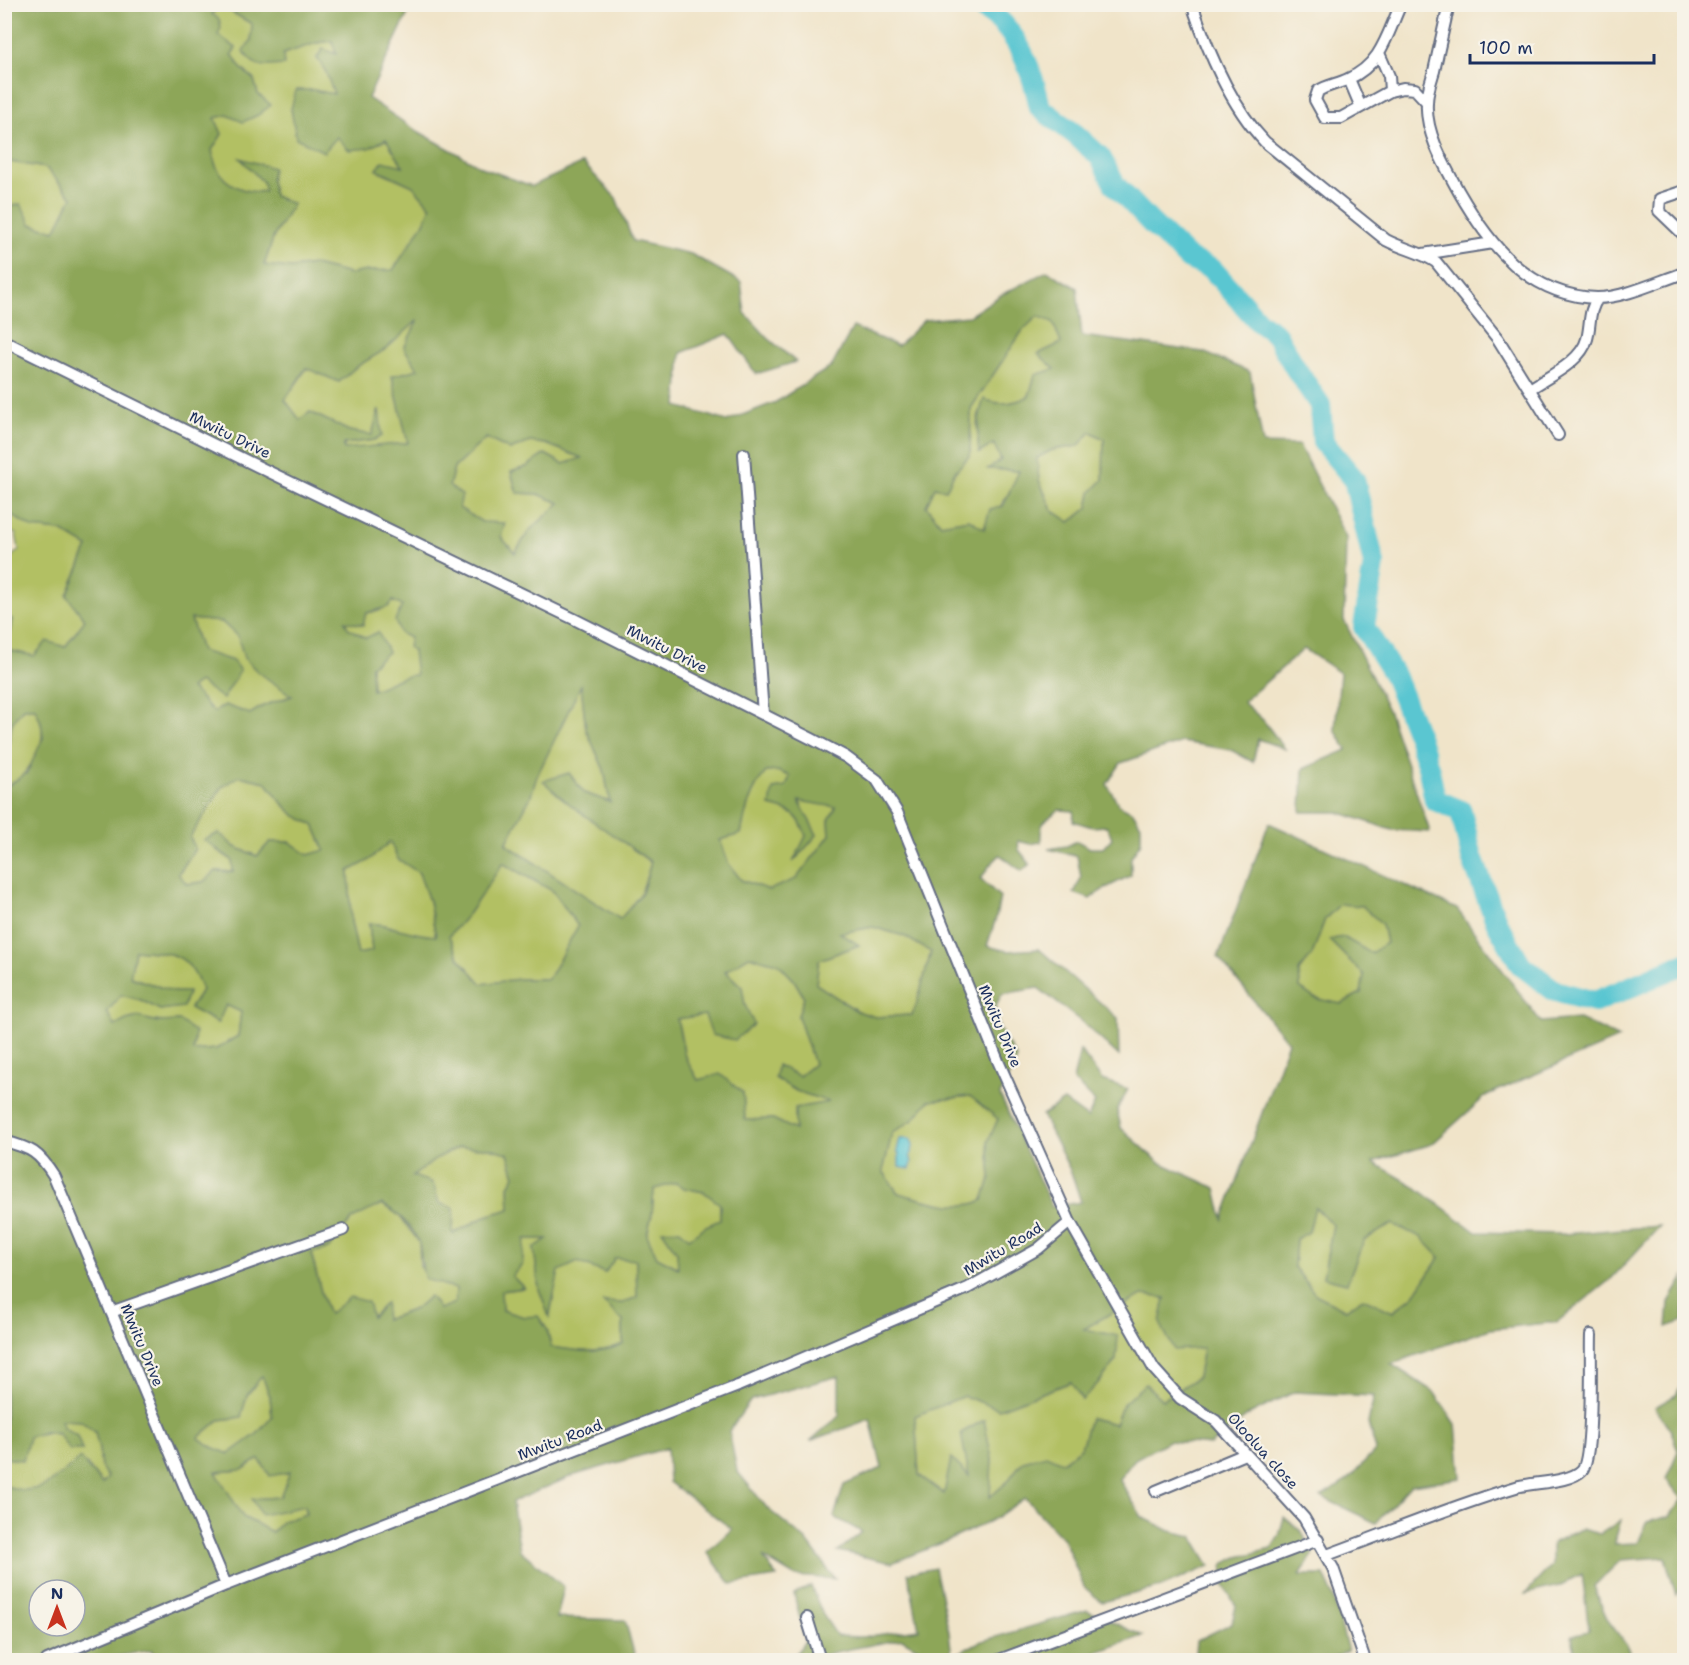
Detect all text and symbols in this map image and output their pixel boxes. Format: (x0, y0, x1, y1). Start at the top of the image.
scale bar (1470, 27, 1654, 65)
text: 100 m (1479, 36, 1533, 60)
street label: Mwitu Drive (186, 407, 274, 463)
street label: Mwitu Drive (623, 620, 711, 678)
street label: Mwitu Drive (974, 982, 1026, 1070)
street label: Mwitu Road (960, 1217, 1047, 1280)
street label: Mwitu Drive (116, 1301, 168, 1389)
street label: Oloolua close (1223, 1408, 1303, 1494)
street label: Mwitu Road (515, 1415, 606, 1465)
north arrow (27, 1578, 87, 1638)
text: N (51, 1583, 63, 1604)

